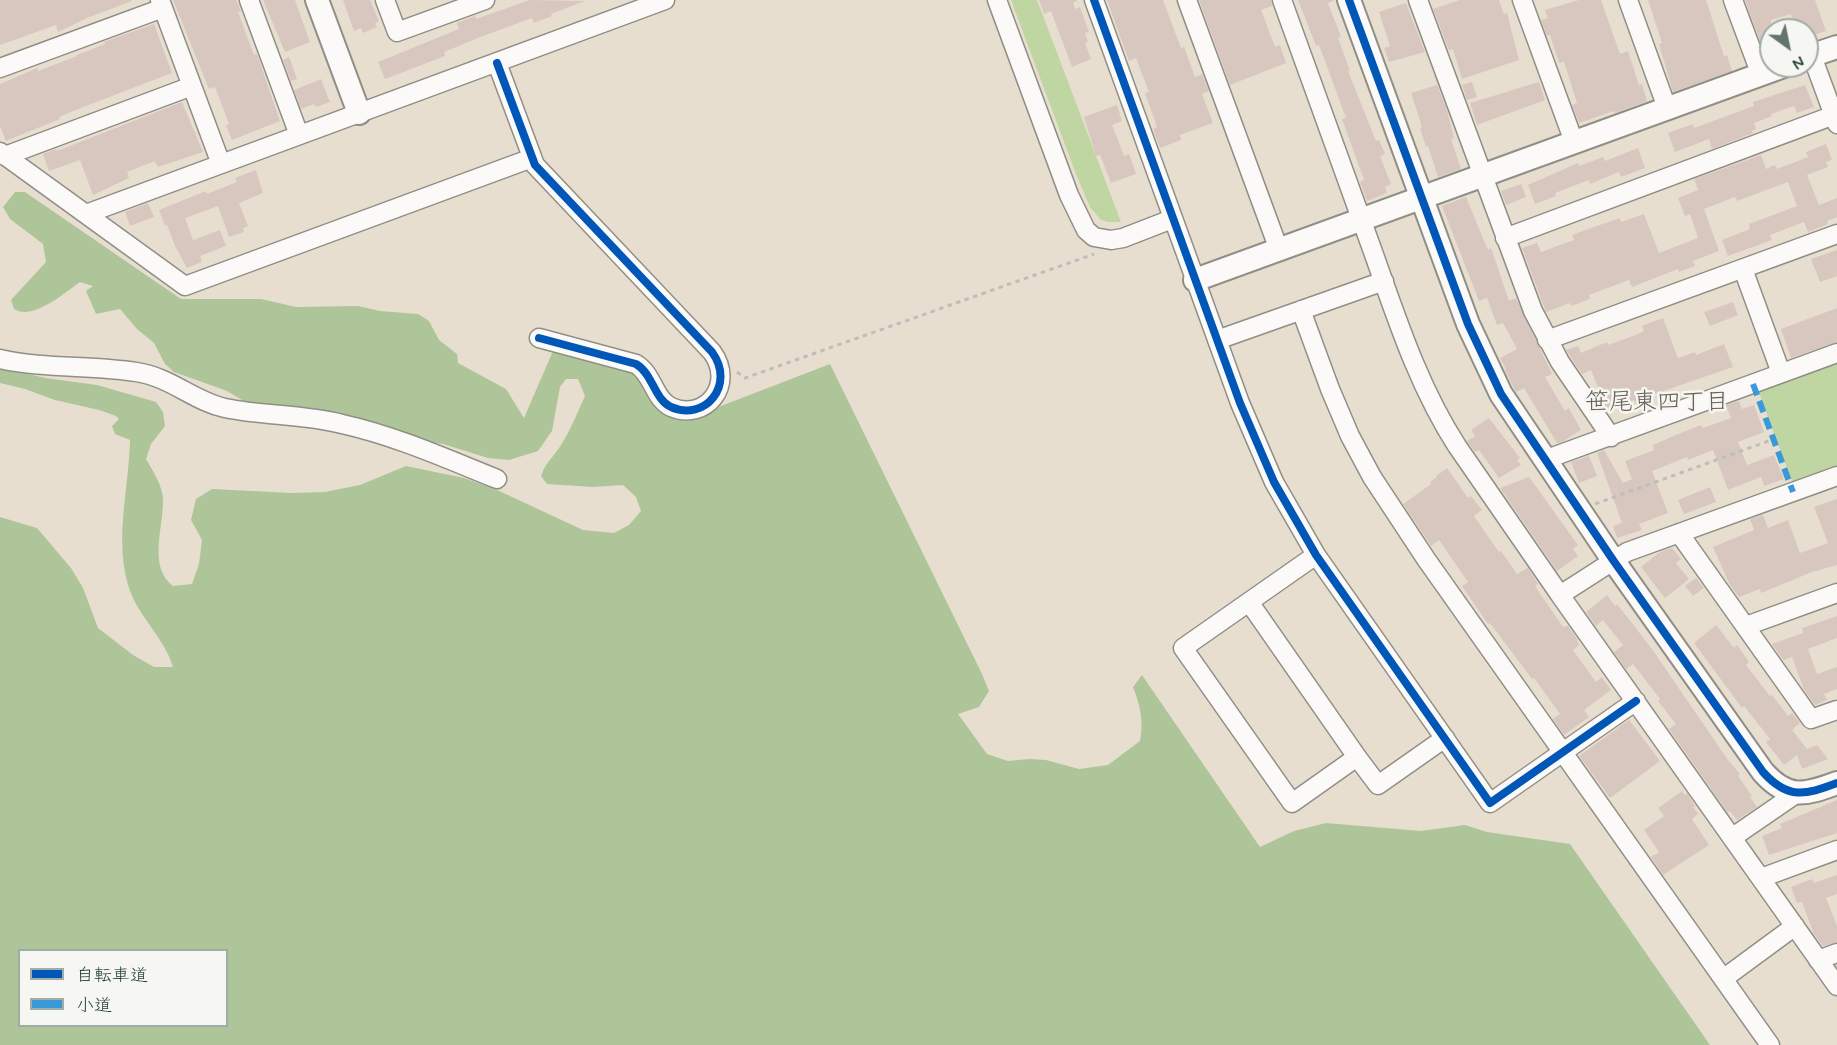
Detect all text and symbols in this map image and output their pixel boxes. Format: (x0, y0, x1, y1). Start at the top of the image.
north arrow (1759, 18, 1819, 78)
text: N (1788, 50, 1808, 74)
district label: 笹尾東四丁目 (1585, 390, 1729, 418)
legend (18, 949, 228, 1027)
text: 自転車道 (76, 964, 148, 988)
text: 小道 (76, 994, 112, 1018)

